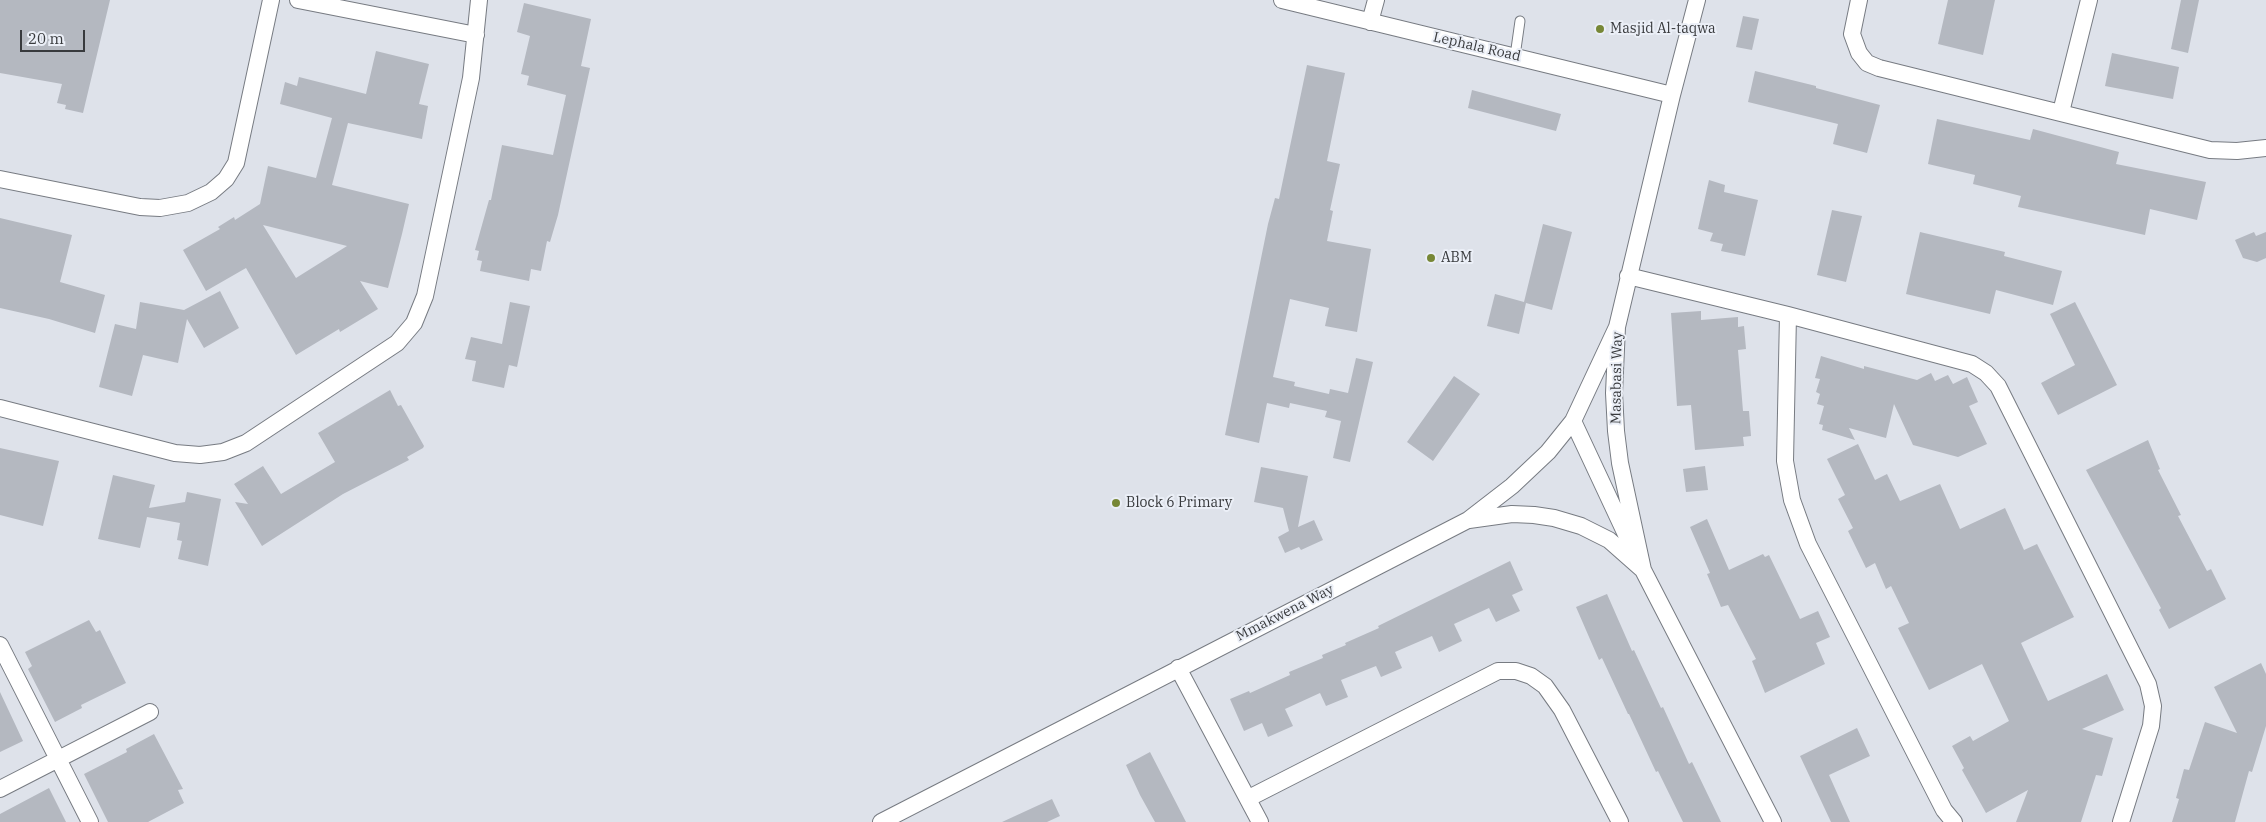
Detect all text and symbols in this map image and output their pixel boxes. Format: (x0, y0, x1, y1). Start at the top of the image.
scale bar (22, 20, 88, 52)
place label: Masjid Al-taqwa (1610, 21, 1716, 37)
marker: Masjid Al-taqwa (1594, 23, 1606, 35)
text: 20 m (28, 29, 64, 48)
street label: Lephala Road (1432, 29, 1522, 65)
place label: ABM (1441, 250, 1472, 266)
marker: ABM (1425, 252, 1437, 264)
street label: Masabasi Way (1608, 332, 1626, 424)
place label: Block 6 Primary (1126, 495, 1232, 511)
marker: Block 6 Primary (1110, 497, 1122, 509)
street label: Mmakwena Way (1233, 581, 1337, 645)

